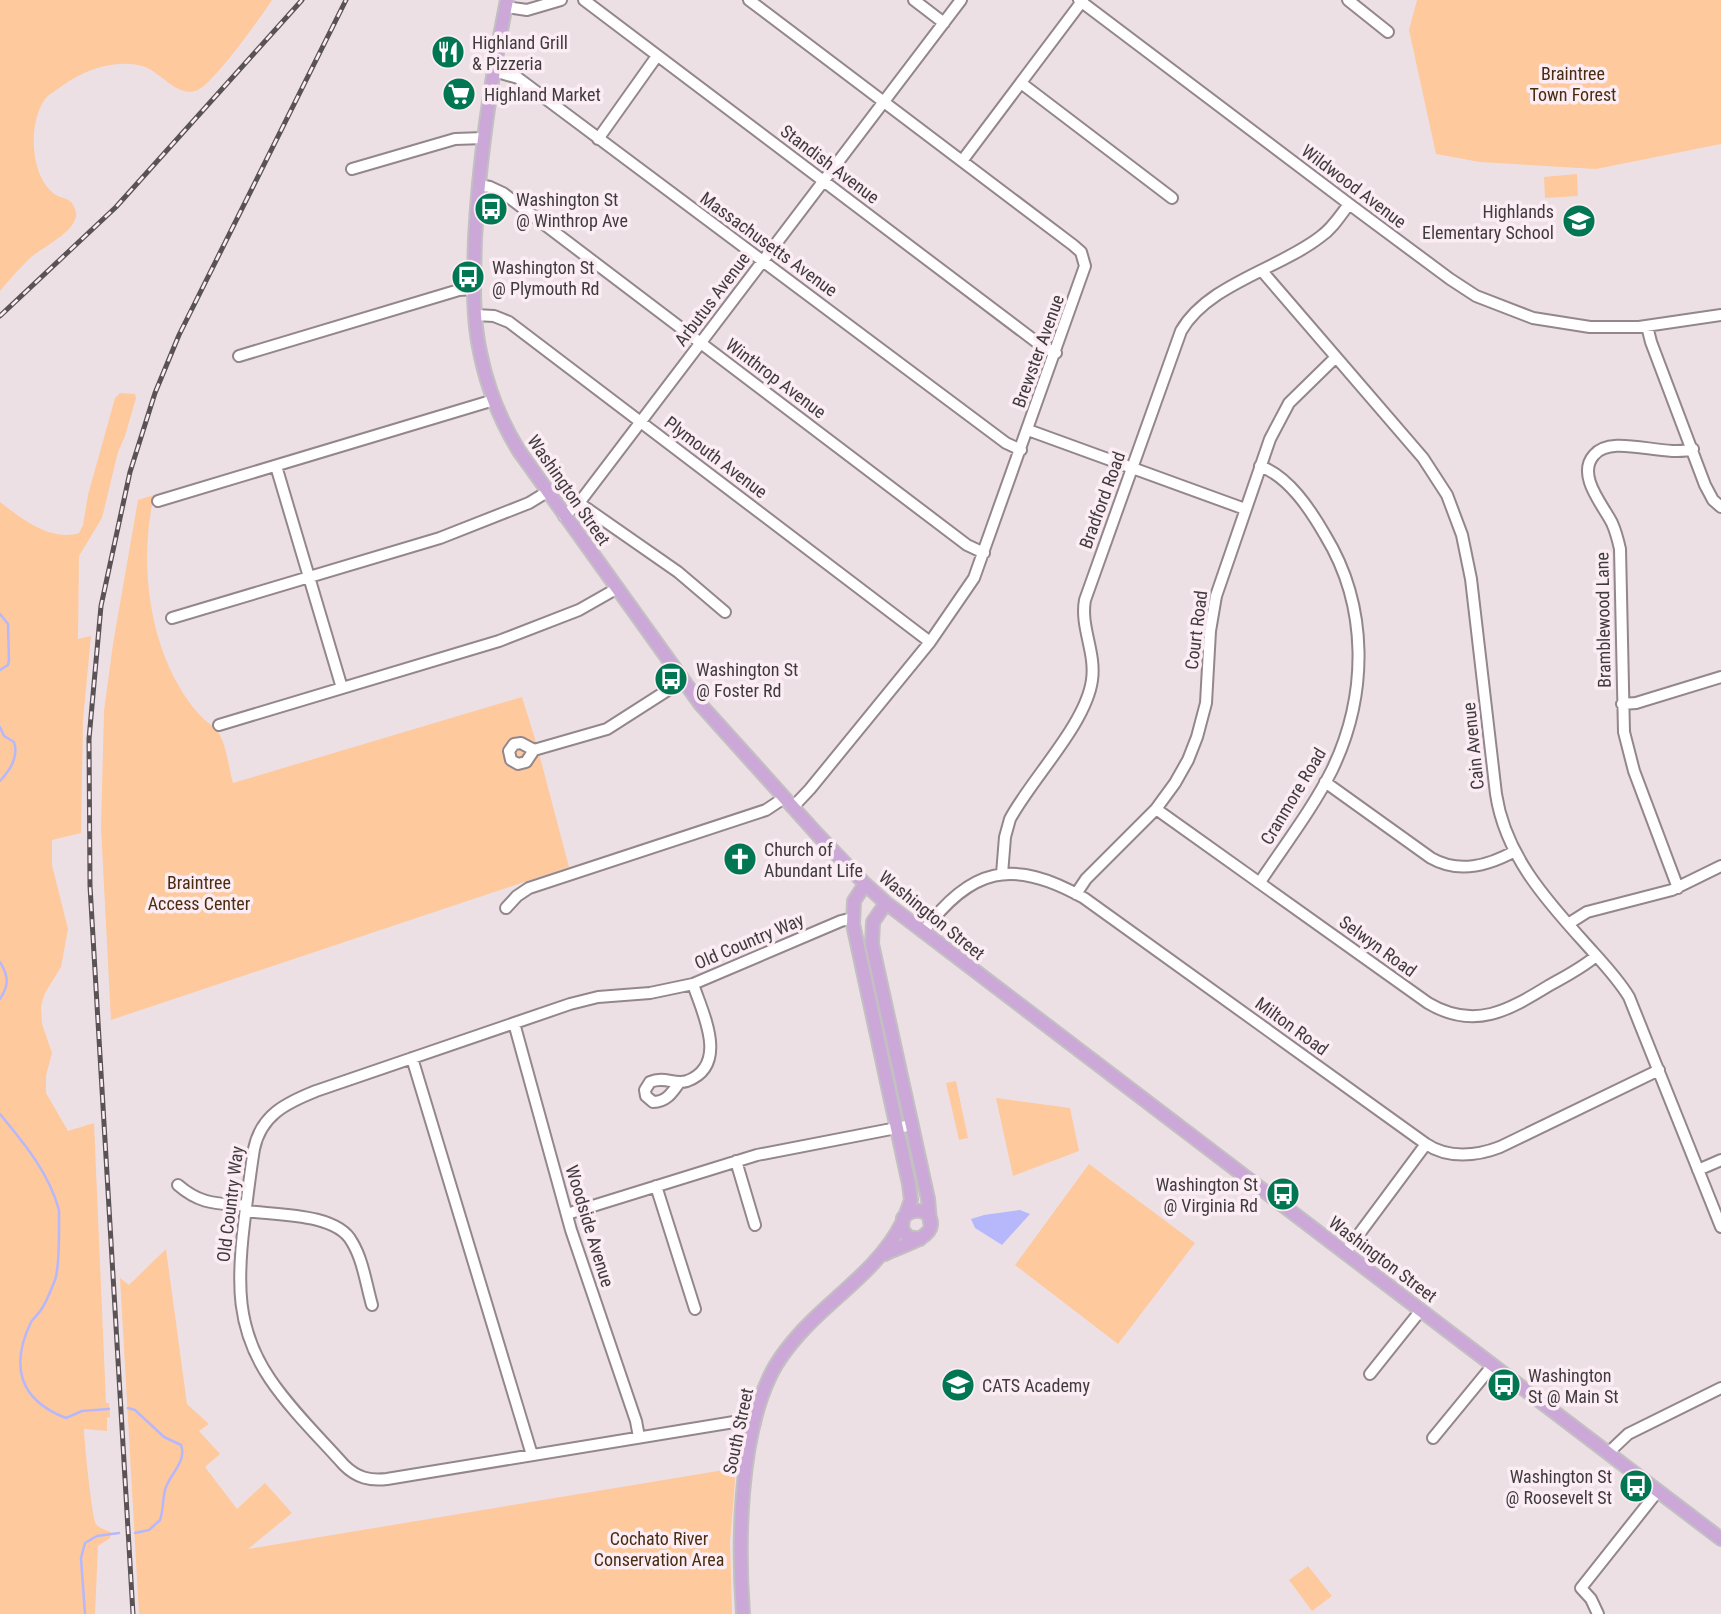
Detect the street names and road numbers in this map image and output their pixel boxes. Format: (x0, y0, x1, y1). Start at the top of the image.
street label: Standish Avenue (777, 120, 883, 208)
street label: Wildwood Avenue (1298, 140, 1410, 232)
street label: Massachusetts Avenue (696, 187, 842, 301)
street label: Arbutus Avenue (670, 248, 754, 350)
street label: Brewster Avenue (1008, 292, 1068, 410)
street label: Winthrop Avenue (722, 334, 830, 422)
street label: Plymouth Avenue (661, 412, 771, 502)
street label: Washington Street (523, 431, 615, 549)
street label: Bradford Road (1075, 449, 1129, 551)
street label: Bramblewood Lane (1591, 552, 1615, 688)
street label: Court Road (1181, 589, 1211, 671)
street label: Cain Avenue (1458, 701, 1488, 791)
street label: Cranmore Road (1256, 744, 1330, 848)
street label: Washington Street (875, 866, 989, 964)
street label: Old Country Way (691, 908, 807, 973)
street label: Selwyn Road (1335, 911, 1421, 981)
street label: Milton Road (1251, 993, 1333, 1059)
street label: Old Country Way (212, 1144, 248, 1263)
street label: Woodside Avenue (562, 1163, 618, 1289)
street label: Washington Street (1325, 1212, 1441, 1306)
street label: South Street (719, 1386, 757, 1476)

